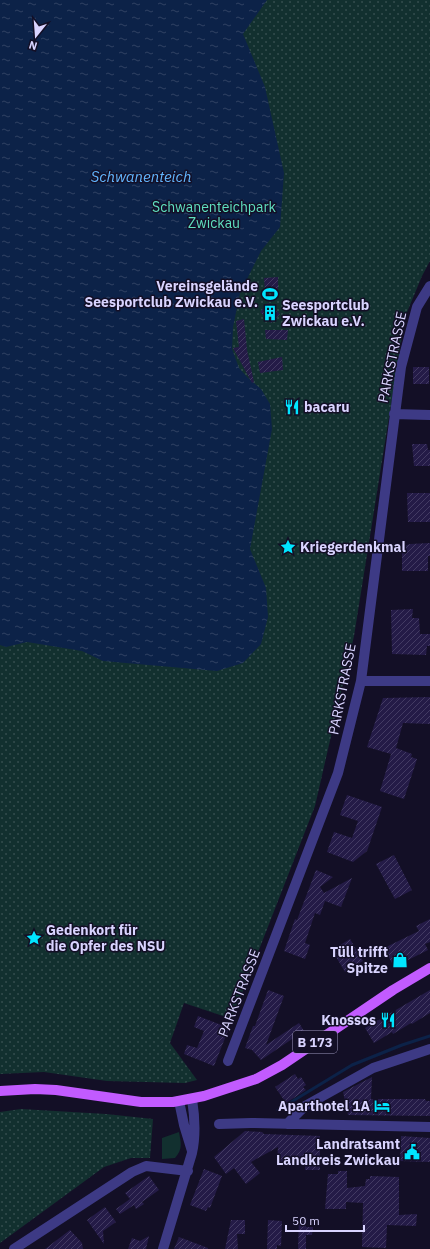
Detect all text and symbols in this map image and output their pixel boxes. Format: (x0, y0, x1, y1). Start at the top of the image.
north arrow (16, 16, 56, 56)
text: N (27, 38, 39, 53)
water label: Schwanenteich (91, 167, 191, 186)
park label: Schwanenteichpark Zwickau (152, 198, 277, 232)
place label: Vereinsgelände Seesportclub Zwickau e.V. (84, 277, 258, 311)
sports icon: Vereinsgelände Seesportclub Zwickau e.V. (261, 285, 279, 303)
place label: Seesportclub Zwickau e.V. (282, 296, 369, 330)
building icon: Seesportclub Zwickau e.V. (261, 304, 279, 322)
street label: PARKSTRASSE (374, 310, 410, 404)
restaurant icon: bacaru (283, 398, 301, 416)
place label: bacaru (304, 398, 350, 416)
place icon: Kriegerdenkmal (279, 538, 297, 556)
place label: Kriegerdenkmal (300, 538, 406, 556)
street label: PARKSTRASSE (324, 642, 360, 736)
place label: Gedenkort für die Opfer des NSU (46, 921, 165, 955)
place icon: Gedenkort für die Opfer des NSU (25, 929, 43, 947)
place label: Tüll trifft Spitze (330, 943, 388, 977)
street label: PARKSTRASSE (214, 946, 264, 1040)
shop icon: Tüll trifft Spitze (391, 951, 409, 969)
place label: Knossos (321, 1011, 376, 1029)
restaurant icon: Knossos (379, 1011, 397, 1029)
road number: B 173 (293, 1031, 337, 1053)
place label: Aparthotel 1A (278, 1097, 370, 1115)
hotel icon: Aparthotel 1A (373, 1097, 391, 1115)
place label: Landratsamt Landkreis Zwickau (276, 1135, 400, 1169)
public building icon: Landratsamt Landkreis Zwickau (403, 1143, 421, 1161)
scale bar (286, 1207, 364, 1233)
text: 50 m (292, 1213, 320, 1228)

